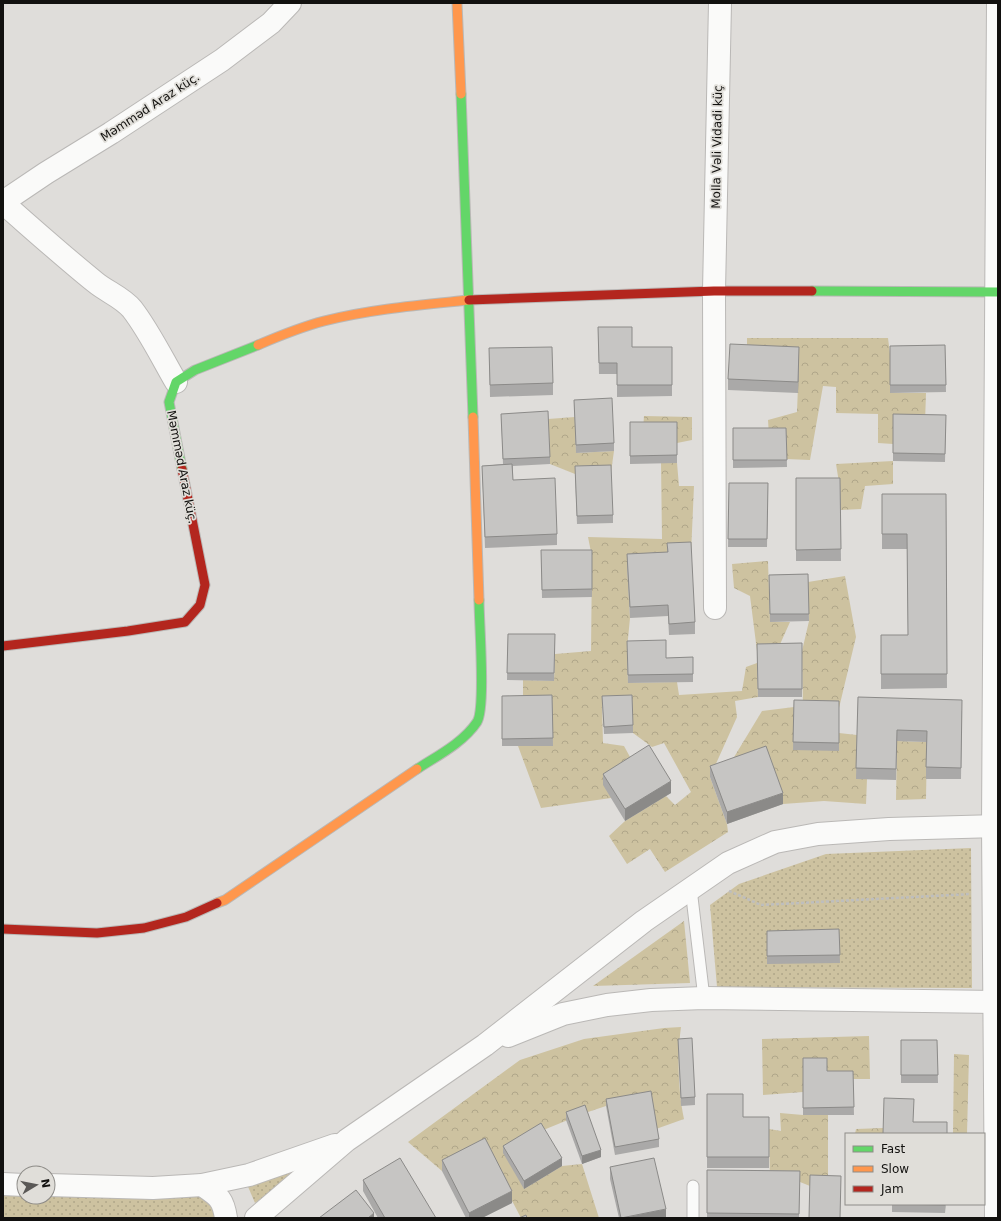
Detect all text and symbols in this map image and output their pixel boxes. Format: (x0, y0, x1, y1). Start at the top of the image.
street label: Məmməd Araz küç. (98, 70, 202, 144)
street label: Molla Vəli Vidadi küç (709, 85, 725, 209)
street label: Məmməd Araz küç. (164, 409, 200, 525)
legend (845, 1133, 985, 1205)
text: Fast (881, 1142, 905, 1156)
text: Slow (881, 1162, 909, 1176)
north arrow (16, 1165, 56, 1205)
text: N (38, 1178, 53, 1189)
text: Jam (880, 1182, 904, 1196)

